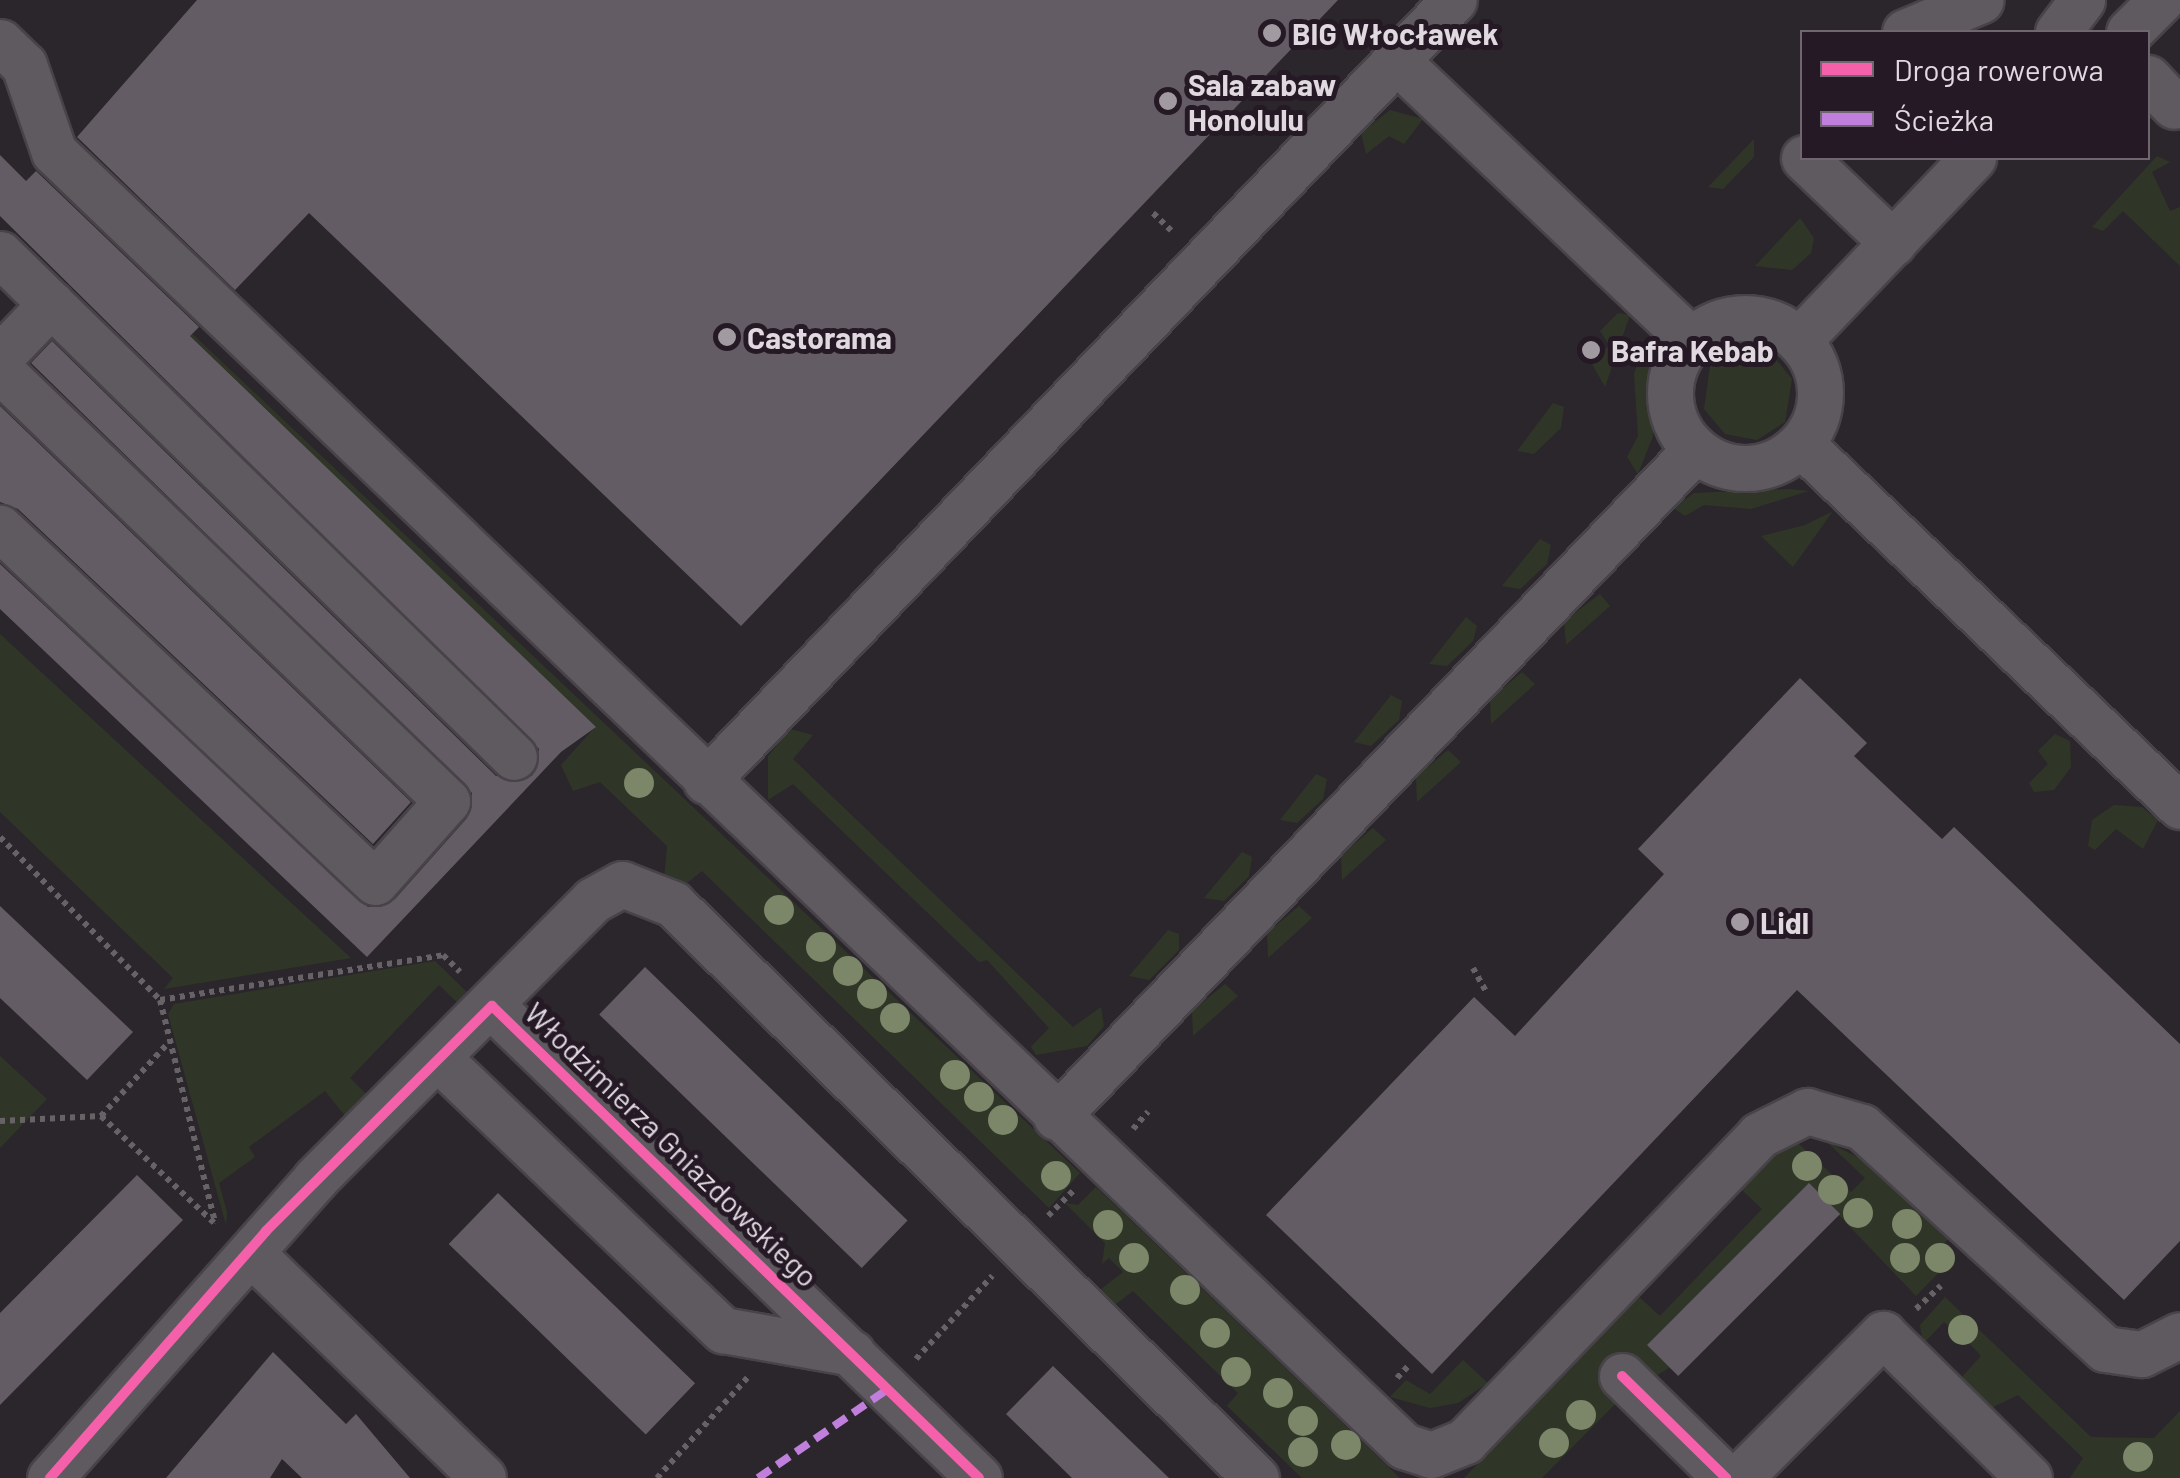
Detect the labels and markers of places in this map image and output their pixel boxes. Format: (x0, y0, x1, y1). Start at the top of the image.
place label: BIG Włocławek (1292, 15, 1498, 51)
marker: BIG Włocławek (1261, 22, 1283, 44)
place label: Sala zabaw Honolulu (1188, 66, 1336, 136)
marker: Sala zabaw Honolulu (1157, 90, 1179, 112)
place label: Castorama (747, 319, 892, 355)
marker: Castorama (716, 326, 738, 348)
place label: Bafra Kebab (1611, 332, 1774, 368)
marker: Bafra Kebab (1580, 339, 1602, 361)
place label: Lidl (1760, 904, 1809, 940)
marker: Lidl (1729, 911, 1751, 933)

